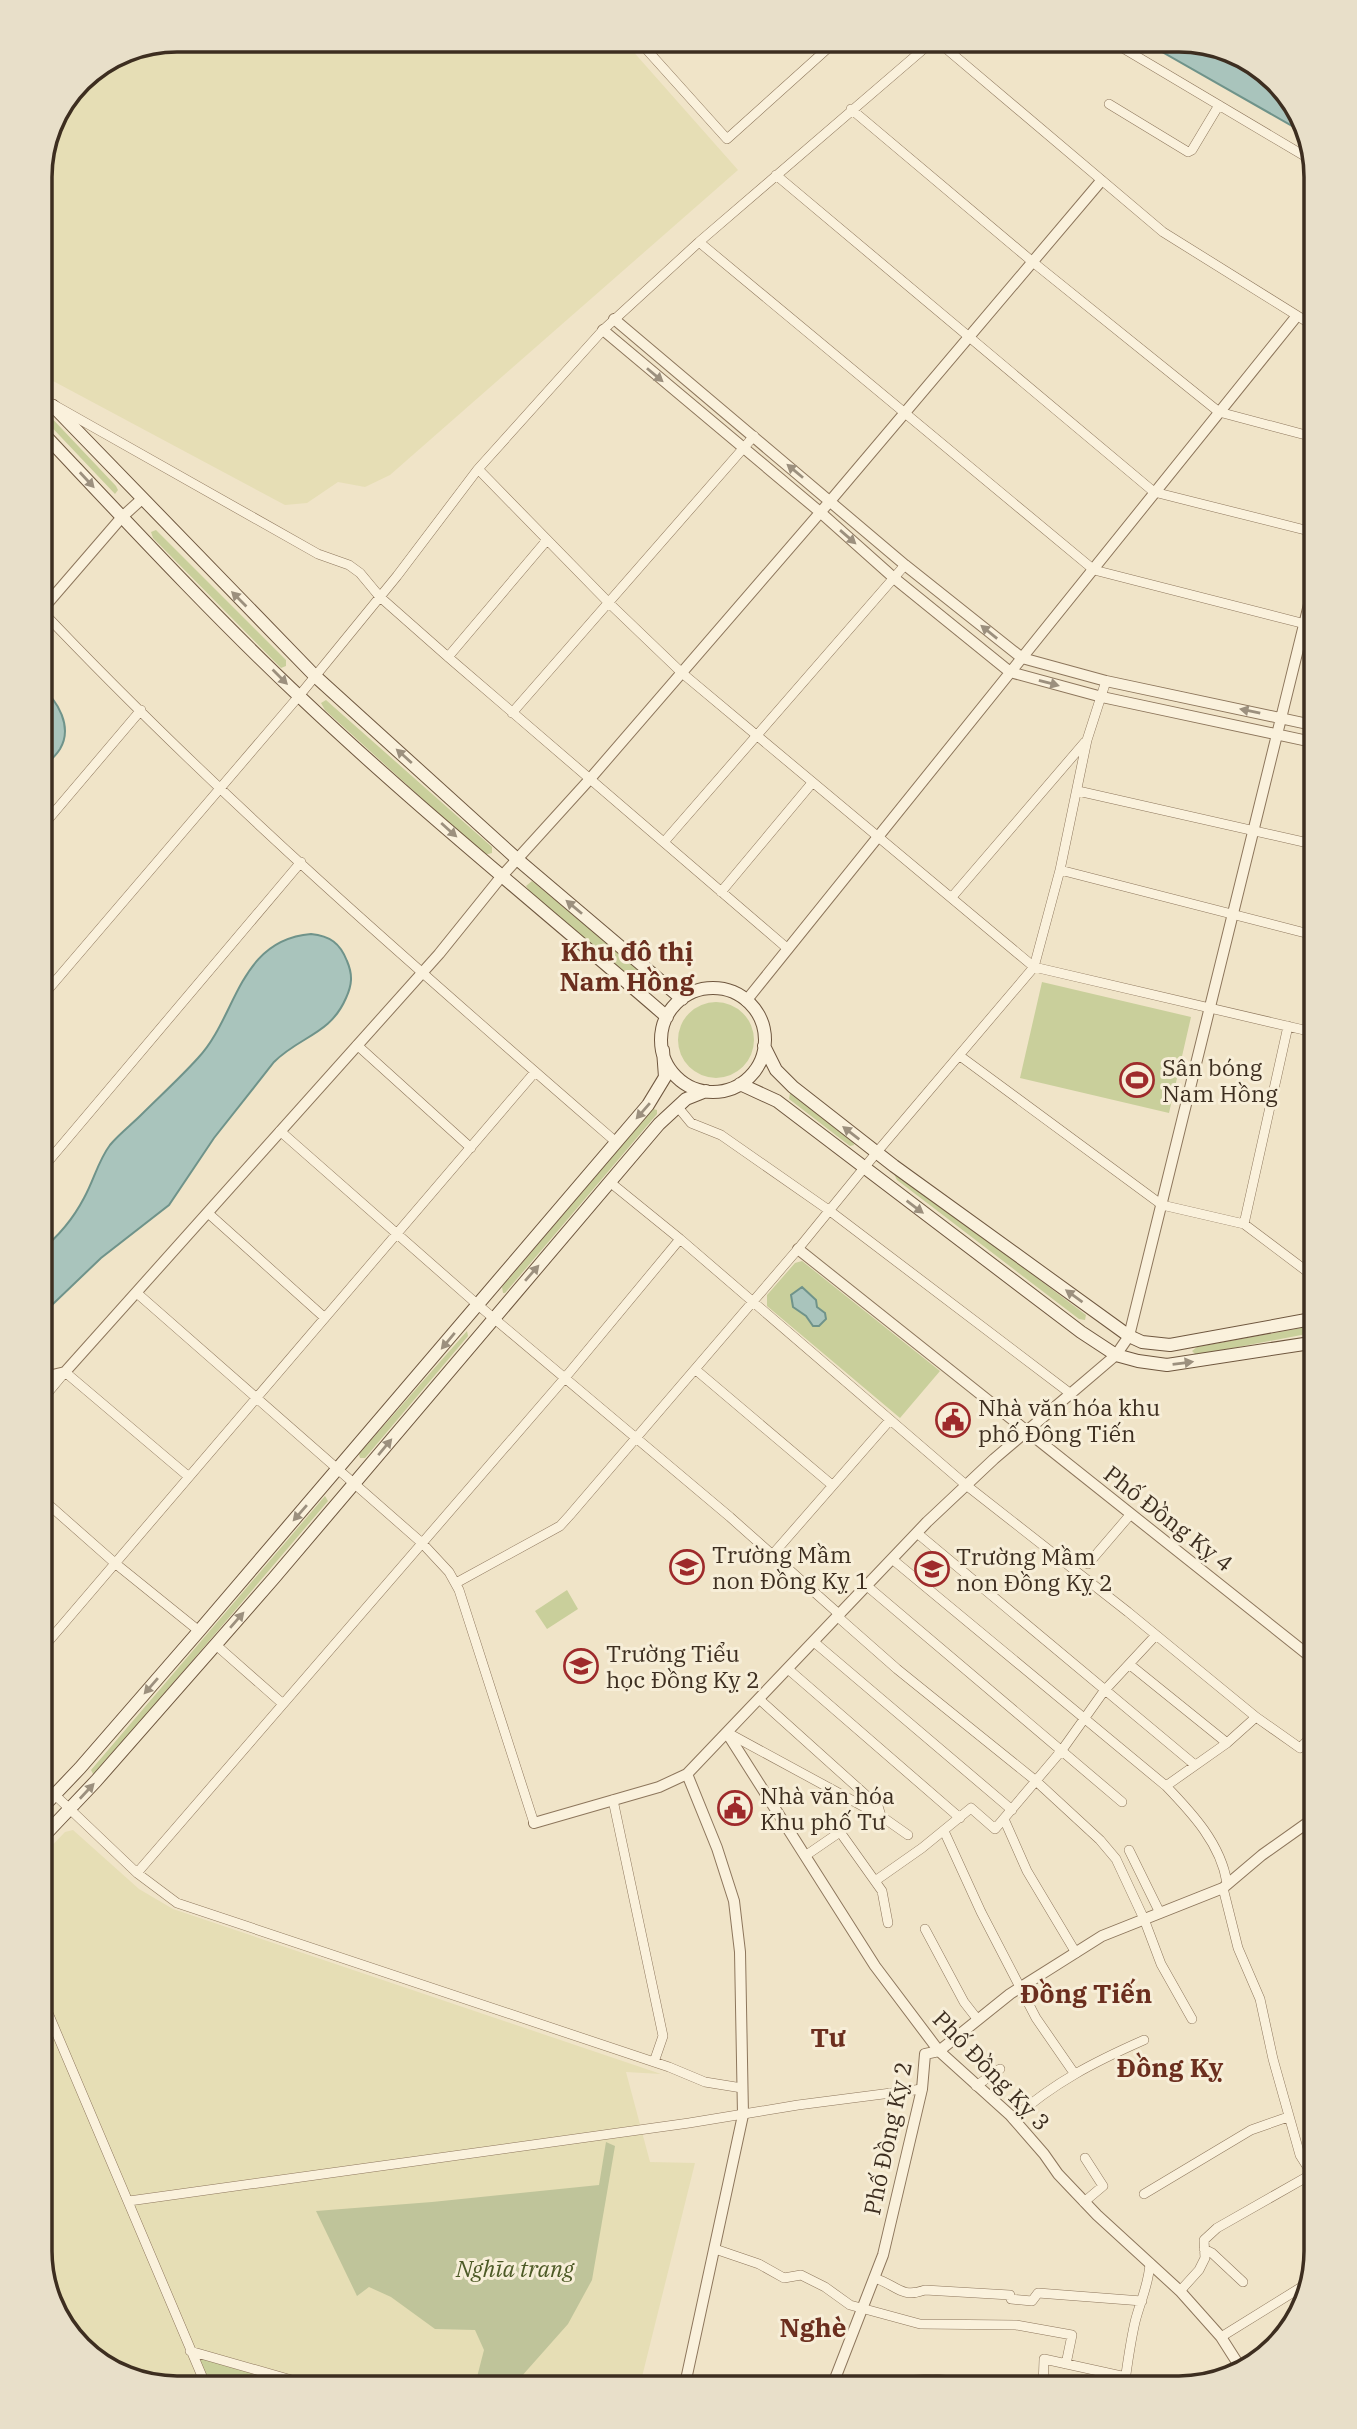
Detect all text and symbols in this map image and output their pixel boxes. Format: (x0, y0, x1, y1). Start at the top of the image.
one-way arrow (645, 367, 663, 382)
one-way arrow (787, 464, 804, 479)
one-way arrow (79, 471, 95, 489)
one-way arrow (839, 529, 856, 544)
one-way arrow (232, 591, 248, 608)
one-way arrow (980, 625, 998, 640)
one-way arrow (272, 669, 289, 686)
one-way arrow (1039, 678, 1060, 688)
one-way arrow (1239, 706, 1261, 717)
one-way arrow (395, 748, 413, 764)
one-way arrow (440, 822, 458, 838)
one-way arrow (565, 899, 583, 915)
district label: Khu đô thị Nam Hồng (560, 934, 694, 998)
place label: Sân bóng Nam Hồng (1162, 1052, 1278, 1108)
sports icon: Sân bóng Nam Hồng (1118, 1061, 1156, 1099)
one-way arrow (636, 1103, 651, 1120)
one-way arrow (842, 1126, 860, 1140)
one-way arrow (906, 1200, 924, 1214)
one-way arrow (524, 1265, 539, 1282)
one-way arrow (1065, 1289, 1083, 1303)
one-way arrow (441, 1332, 456, 1349)
one-way arrow (1172, 1358, 1194, 1369)
place label: Nhà văn hóa khu phố Đông Tiến (978, 1392, 1160, 1448)
public building icon: Nhà văn hóa khu phố Đông Tiến (934, 1401, 972, 1439)
one-way arrow (378, 1439, 393, 1457)
street label: Phố Đồng Kỵ 4 (1098, 1458, 1240, 1578)
one-way arrow (293, 1505, 308, 1522)
place label: Trường Mầm non Đồng Kỵ 1 (712, 1539, 869, 1595)
place label: Trường Mầm non Đồng Kỵ 2 (956, 1541, 1113, 1597)
school or university icon: Trường Mầm non Đồng Kỵ 1 (668, 1548, 706, 1586)
school or university icon: Trường Mầm non Đồng Kỵ 2 (913, 1550, 951, 1588)
one-way arrow (229, 1611, 245, 1629)
place label: Trường Tiểu học Đồng Kỵ 2 (606, 1638, 760, 1694)
school or university icon: Trường Tiểu học Đồng Kỵ 2 (562, 1647, 600, 1685)
one-way arrow (143, 1677, 159, 1695)
place label: Nhà văn hóa Khu phố Tư (760, 1780, 895, 1836)
one-way arrow (79, 1782, 95, 1800)
public building icon: Nhà văn hóa Khu phố Tư (716, 1789, 754, 1827)
district label: Đồng Tiến (1020, 1976, 1152, 2010)
street label: Phố Đồng Kỵ 3 (927, 2003, 1057, 2137)
district label: Tư (811, 2020, 846, 2054)
district label: Đồng Kỵ (1117, 2050, 1224, 2084)
street label: Phố Đồng Kỵ 2 (856, 2059, 918, 2217)
park label: Nghĩa trang (455, 2253, 575, 2283)
district label: Nghè (780, 2310, 846, 2344)

